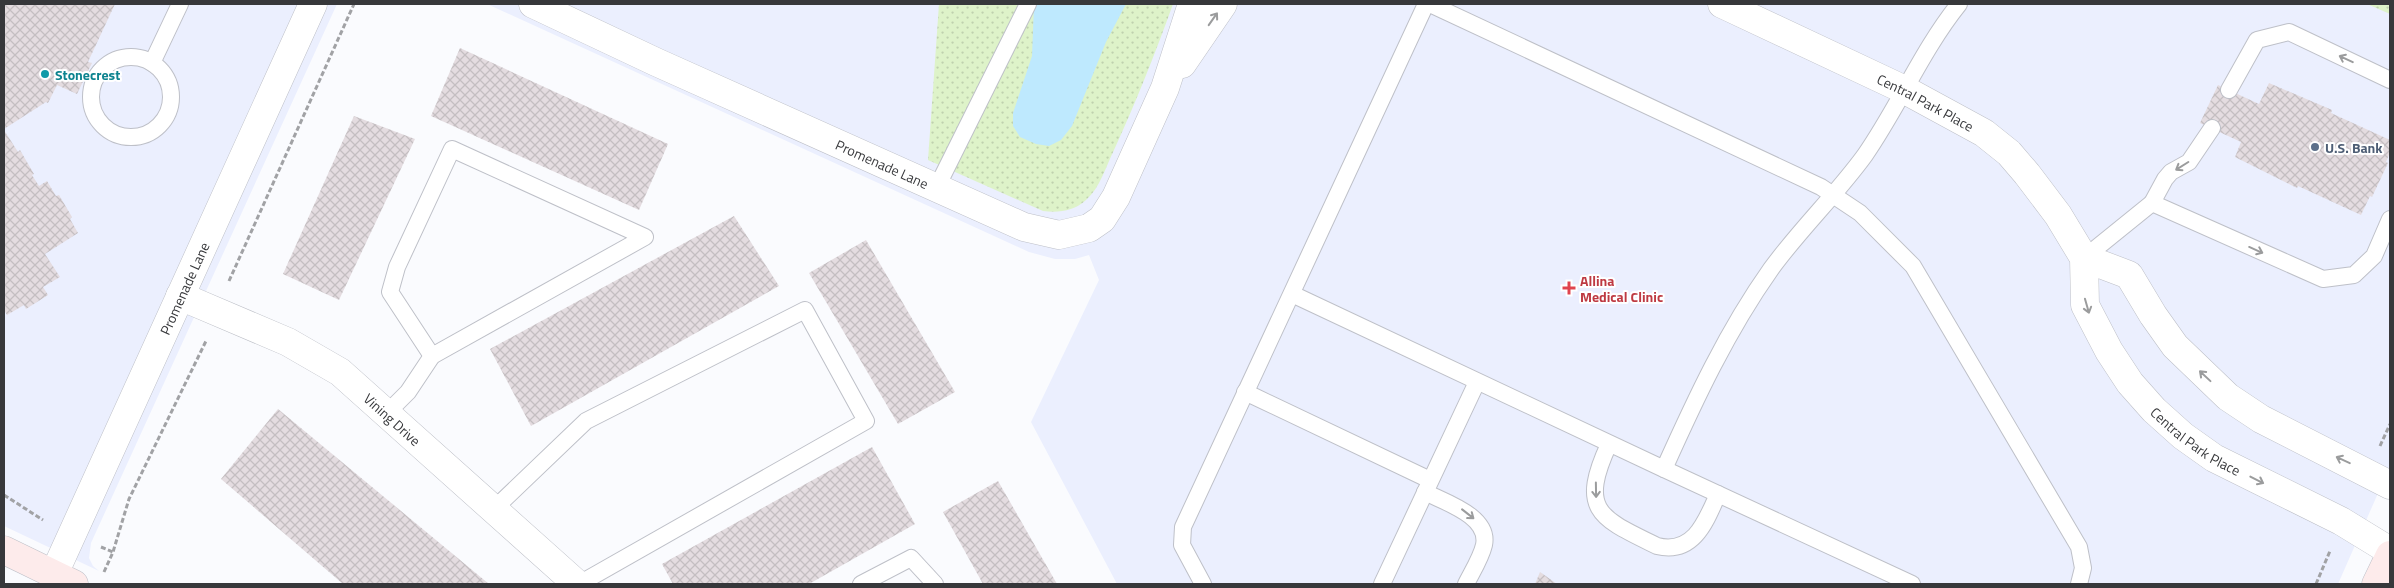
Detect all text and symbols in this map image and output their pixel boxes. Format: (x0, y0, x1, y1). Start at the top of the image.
one-way arrow (1208, 12, 1218, 26)
one-way arrow (2339, 54, 2354, 64)
place label: Stonecrest (55, 64, 120, 85)
marker: Stonecrest (39, 68, 51, 80)
street label: Central Park Place (1874, 68, 1978, 136)
street label: Promenade Lane (833, 133, 932, 193)
place label: U.S. Bank (2325, 137, 2383, 158)
marker: U.S. Bank (2309, 141, 2321, 153)
one-way arrow (2175, 161, 2189, 171)
street label: Promenade Lane (154, 238, 214, 338)
one-way arrow (2248, 245, 2263, 255)
place label: Allina Medical Clinic (1580, 270, 1663, 307)
marker: Allina Medical Clinic (1562, 281, 1576, 295)
one-way arrow (2083, 298, 2093, 314)
one-way arrow (2199, 370, 2212, 382)
street label: Vining Drive (359, 388, 426, 450)
street label: Central Park Place (2146, 401, 2244, 480)
one-way arrow (2336, 455, 2351, 465)
one-way arrow (2249, 476, 2264, 485)
one-way arrow (1591, 481, 1601, 497)
one-way arrow (1461, 509, 1474, 520)

